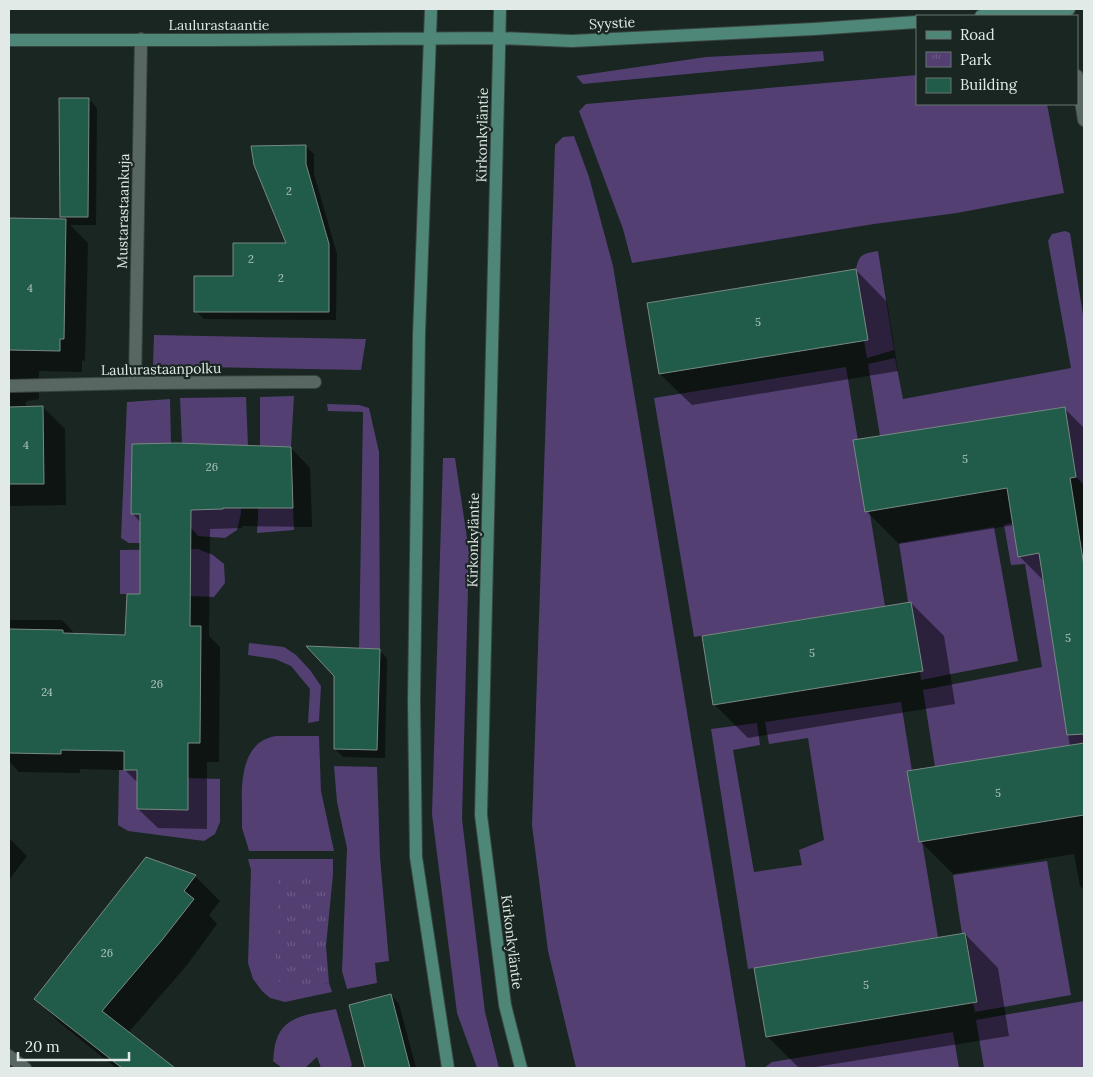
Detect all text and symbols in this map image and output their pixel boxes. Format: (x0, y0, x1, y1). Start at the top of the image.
street label: Syystie (588, 13, 636, 33)
legend (916, 15, 1078, 105)
street label: Laulurastaantie (169, 16, 270, 34)
text: Road (960, 25, 995, 44)
text: Park (960, 50, 991, 69)
text: Building (960, 75, 1018, 94)
street label: Kirkonkyläntie (472, 87, 492, 183)
street label: Mustarastaankuja (113, 153, 133, 269)
house number: 2 (286, 184, 292, 198)
house number: 2 (248, 252, 254, 266)
house number: 2 (278, 271, 284, 285)
house number: 4 (27, 281, 33, 295)
house number: 5 (755, 315, 761, 329)
street label: Laulurastaanpolku (101, 359, 221, 379)
house number: 4 (23, 438, 29, 452)
house number: 5 (962, 452, 968, 466)
house number: 26 (206, 460, 218, 474)
street label: Kirkonkyläntie (463, 492, 483, 588)
house number: 5 (1065, 631, 1071, 645)
house number: 5 (809, 646, 815, 660)
house number: 26 (151, 677, 163, 691)
house number: 24 (41, 685, 53, 699)
house number: 5 (995, 786, 1001, 800)
street label: Kirkonkyläntie (497, 894, 527, 991)
house number: 26 (101, 946, 113, 960)
house number: 5 (863, 978, 869, 992)
scale bar (18, 1030, 129, 1062)
text: 20 m (25, 1037, 60, 1056)

